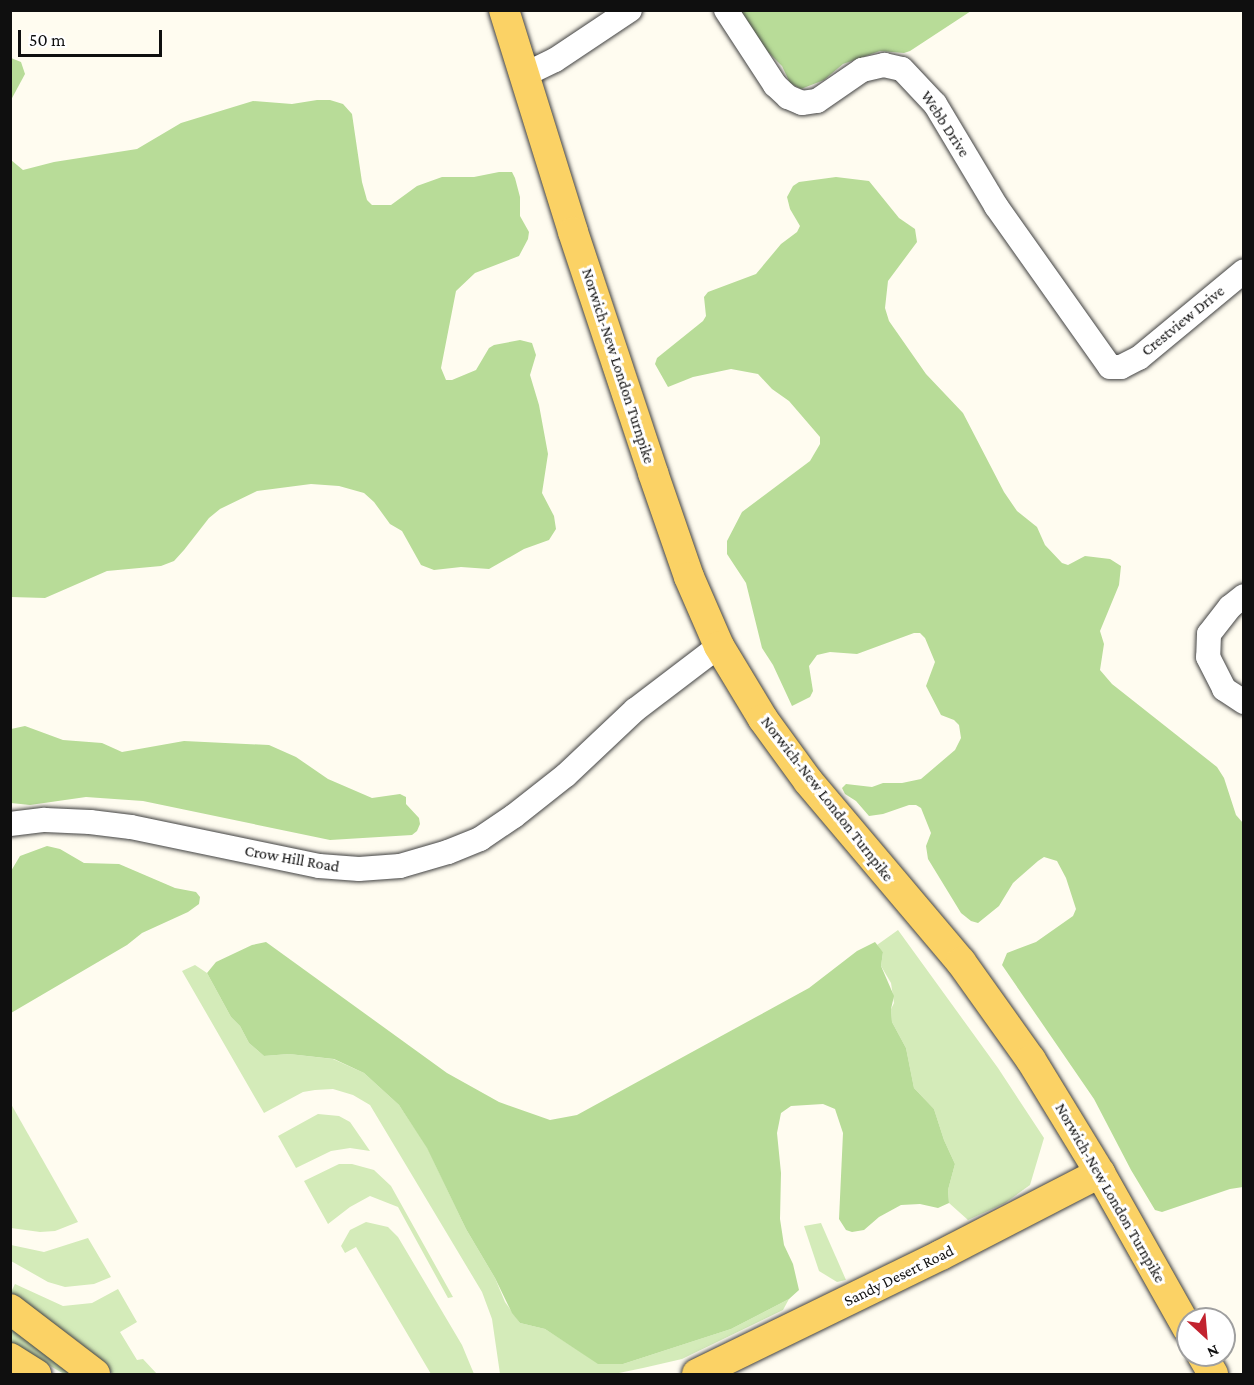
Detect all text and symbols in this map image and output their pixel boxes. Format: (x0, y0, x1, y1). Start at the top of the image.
scale bar (21, 18, 165, 56)
text: 50 m (29, 30, 66, 50)
street label: Webb Drive (916, 87, 974, 161)
street label: Norwich-New London Turnpike (577, 266, 659, 466)
street label: Crestview Drive (1138, 282, 1228, 360)
street label: Norwich-New London Turnpike (757, 713, 897, 885)
street label: Crow Hill Road (243, 841, 341, 877)
street label: Norwich-New London Turnpike (1051, 1100, 1169, 1286)
street label: Sandy Desert Road (841, 1241, 957, 1311)
north arrow (1176, 1307, 1236, 1367)
text: N (1205, 1342, 1222, 1362)

